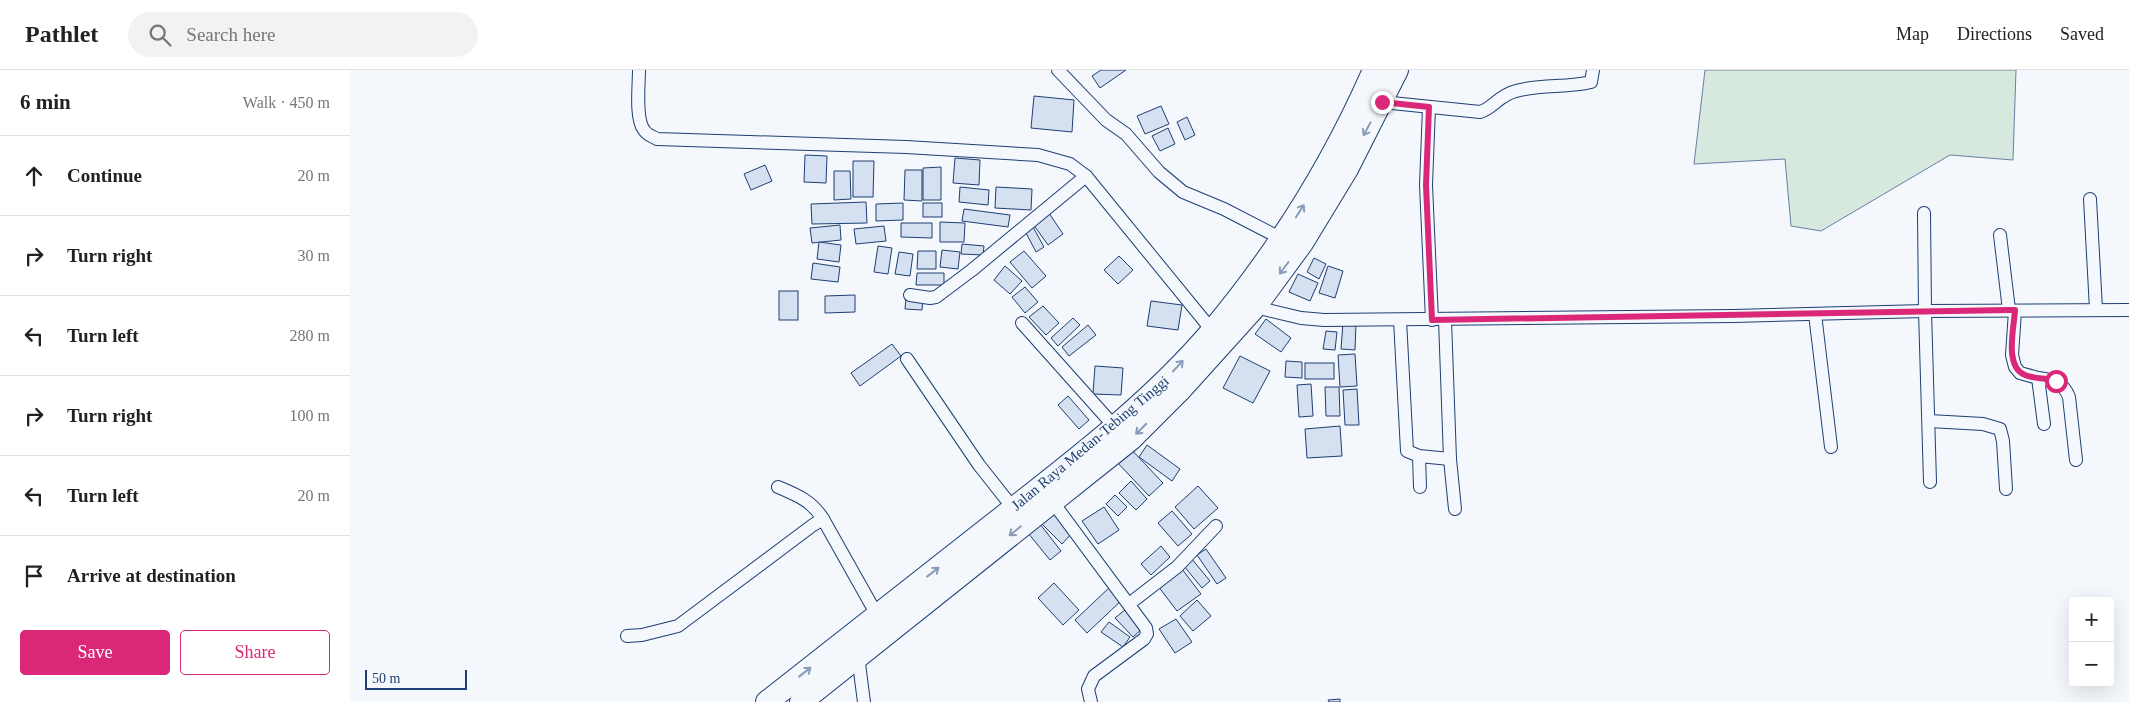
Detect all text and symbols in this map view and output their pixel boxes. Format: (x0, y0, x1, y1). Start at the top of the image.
search box (128, 12, 478, 57)
text: Pathlet (25, 21, 98, 47)
icon: search (146, 21, 174, 49)
text: Search here (186, 24, 275, 45)
text: Map (1896, 24, 1929, 44)
text: Directions (1957, 24, 2032, 44)
text: Saved (2060, 24, 2104, 44)
text: 6 min (20, 90, 71, 114)
route end (1371, 91, 1394, 114)
text: Walk · 450 m (243, 94, 330, 111)
one-way arrow (1362, 122, 1372, 137)
icon: ahead (20, 162, 48, 190)
text: Continue (67, 165, 142, 186)
text: 20 m (298, 167, 330, 184)
one-way arrow (1295, 205, 1305, 219)
icon: right (20, 242, 48, 270)
text: Turn right (67, 245, 152, 266)
text: 30 m (298, 247, 330, 264)
one-way arrow (1278, 261, 1289, 274)
icon: left (20, 322, 48, 350)
text: Turn left (67, 325, 139, 346)
text: 280 m (290, 327, 330, 344)
one-way arrow (1172, 360, 1184, 373)
route start (2045, 370, 2068, 393)
street label: Jalan Raya Medan-Tebing Tinggi (1008, 373, 1172, 513)
icon: right (20, 402, 48, 430)
text: Turn right (67, 405, 152, 426)
text: 100 m (290, 407, 330, 424)
one-way arrow (1135, 423, 1147, 435)
icon: left (20, 482, 48, 510)
text: Turn left (67, 485, 139, 506)
text: 20 m (298, 487, 330, 504)
one-way arrow (1009, 526, 1022, 537)
icon: arrive (20, 562, 48, 590)
text: Arrive at destination (67, 565, 236, 586)
one-way arrow (926, 566, 939, 577)
map controls (2069, 597, 2114, 687)
button: + (2069, 597, 2114, 642)
button: Save (20, 630, 170, 675)
button: Share (180, 630, 330, 675)
button: − (2069, 642, 2114, 687)
scale bar (365, 667, 468, 690)
one-way arrow (798, 667, 812, 677)
text: 50 m (372, 671, 400, 686)

